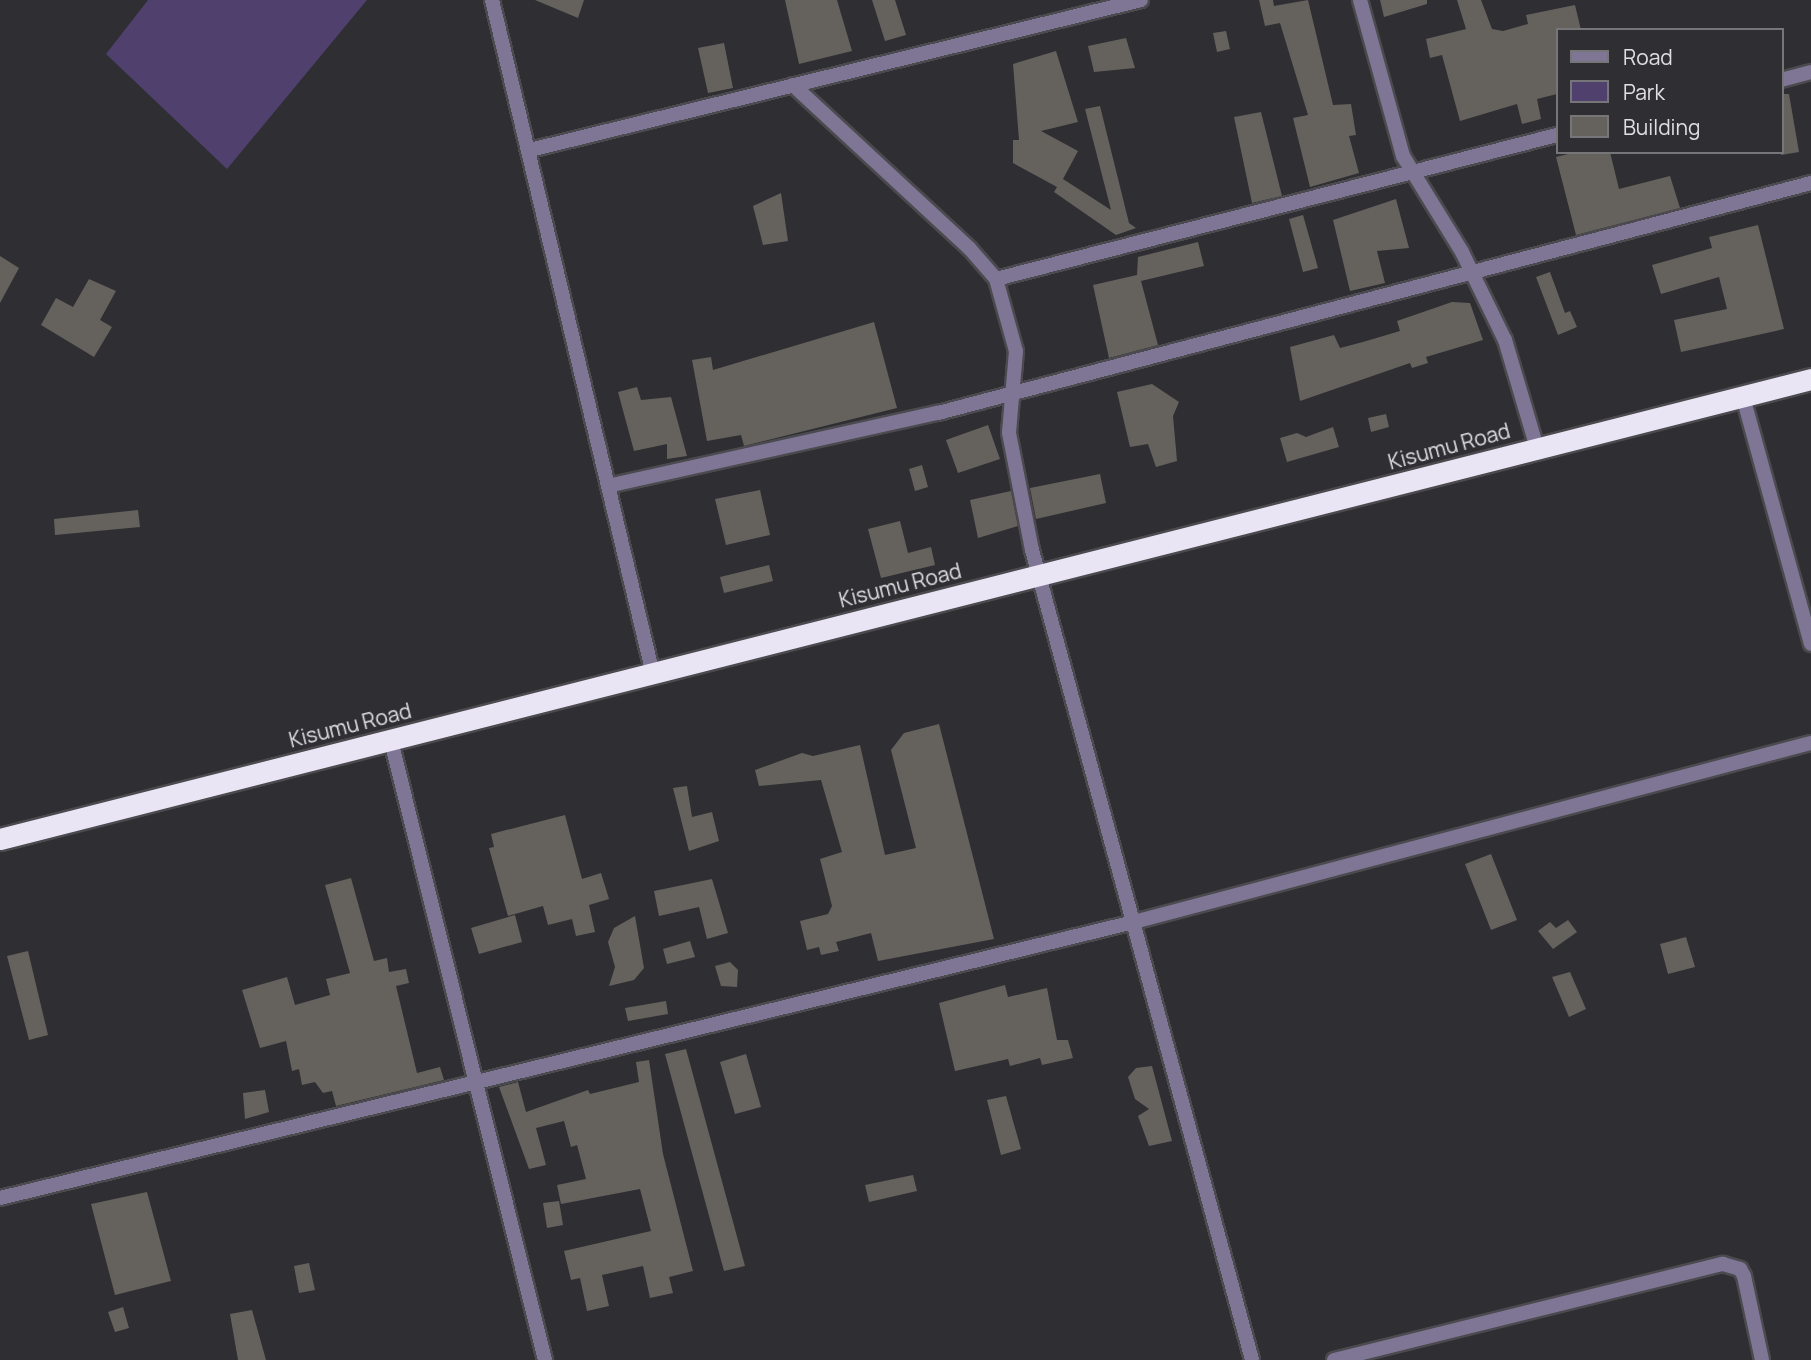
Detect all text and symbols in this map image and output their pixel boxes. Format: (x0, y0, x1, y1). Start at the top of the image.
legend (1556, 28, 1783, 154)
text: Road (1623, 43, 1673, 71)
text: Park (1623, 78, 1665, 106)
text: Building (1623, 113, 1700, 141)
street label: Kisumu Road (1385, 418, 1513, 474)
street label: Kisumu Road (836, 558, 964, 612)
street label: Kisumu Road (286, 698, 414, 752)

